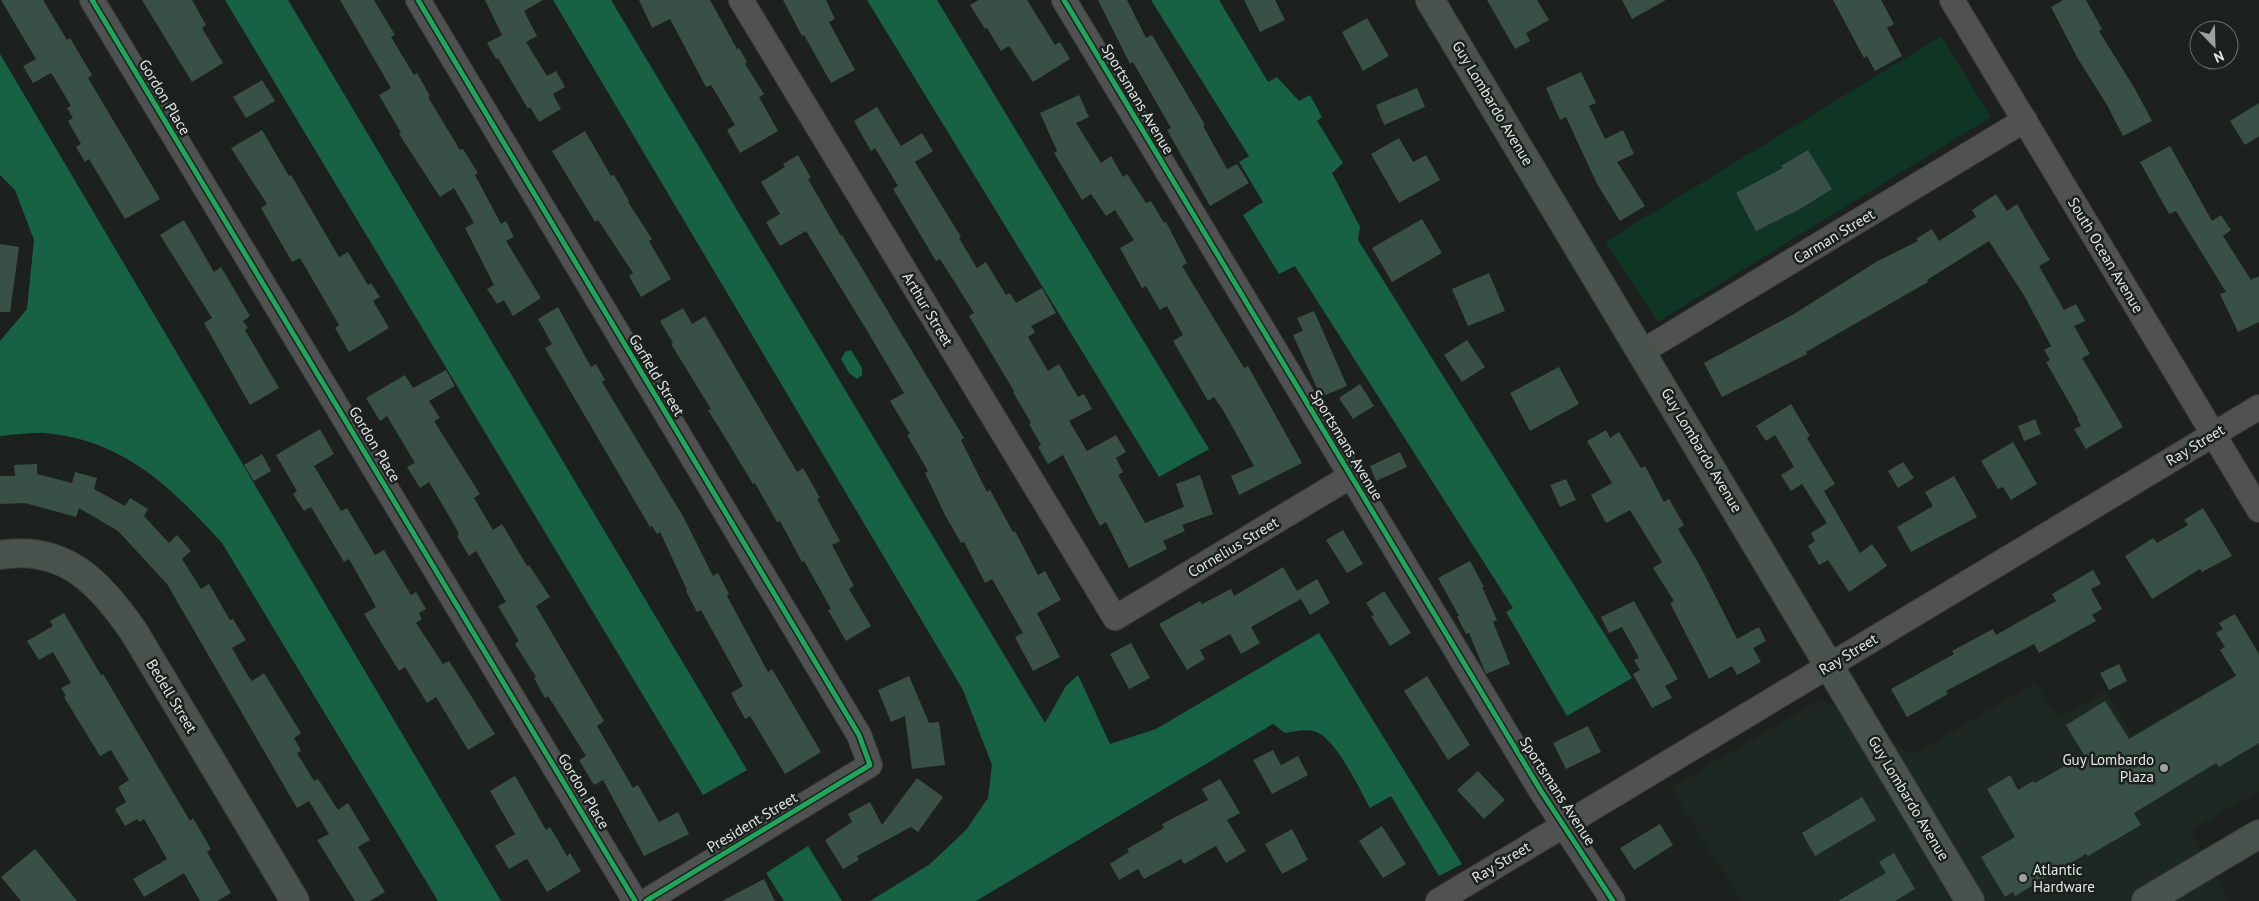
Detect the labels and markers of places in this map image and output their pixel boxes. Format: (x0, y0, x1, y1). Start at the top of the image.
place label: Guy Lombardo Plaza (2062, 750, 2154, 786)
marker: Guy Lombardo Plaza (2158, 762, 2170, 774)
place label: Atlantic Hardware (2033, 860, 2095, 896)
marker: Atlantic Hardware (2017, 872, 2029, 884)

